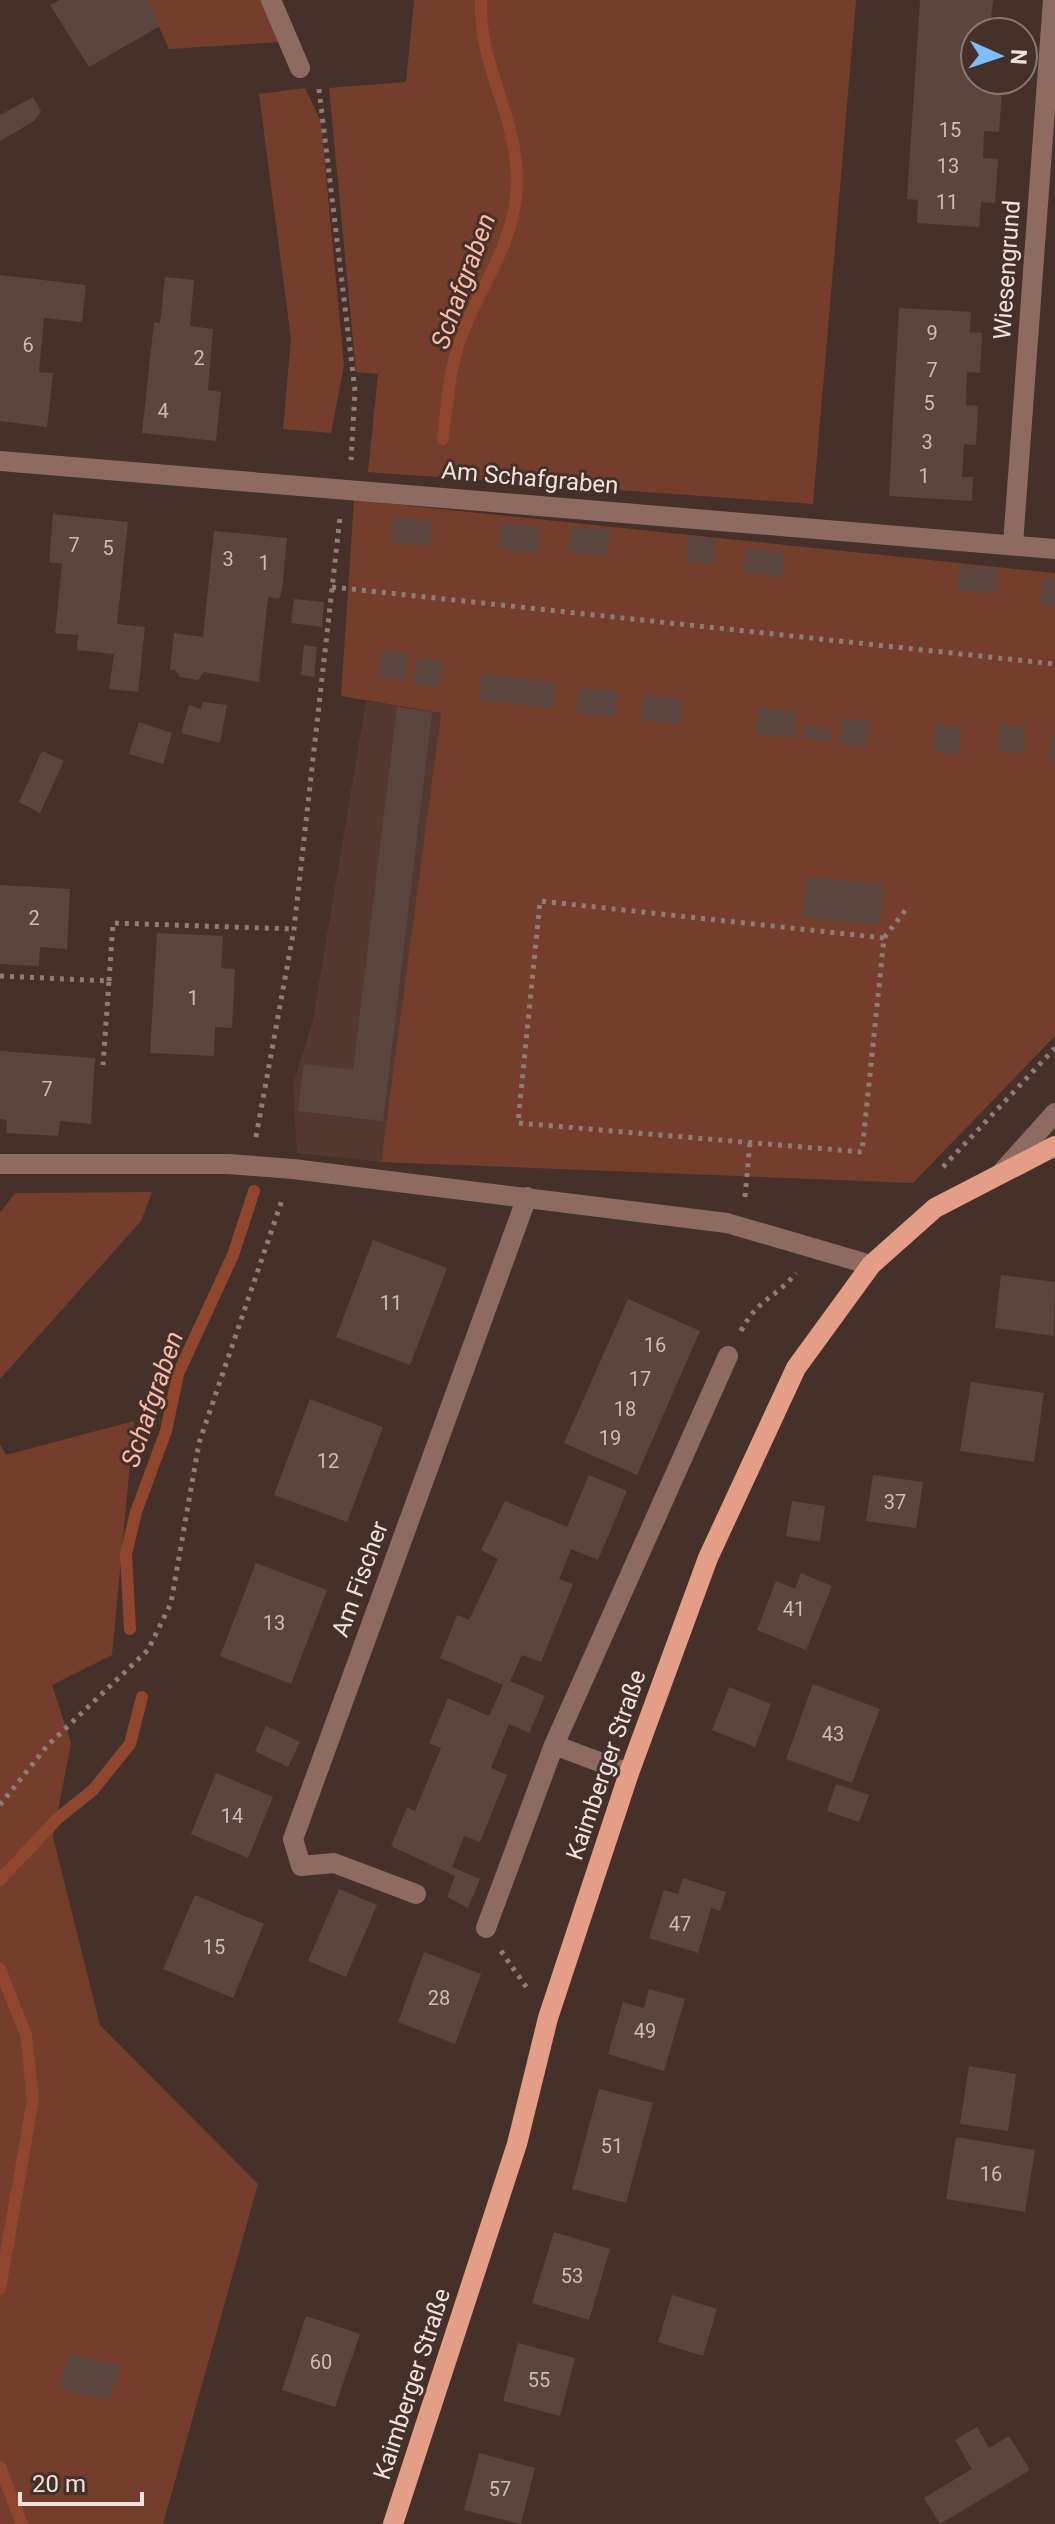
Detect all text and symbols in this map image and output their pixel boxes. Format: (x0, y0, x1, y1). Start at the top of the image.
north arrow (959, 16, 1039, 96)
text: N (1006, 49, 1031, 65)
house number: 15 (939, 118, 961, 142)
house number: 13 (937, 154, 959, 178)
house number: 11 (936, 190, 958, 214)
street label: Wiesengrund (988, 199, 1026, 341)
water label: Schafgraben (425, 209, 501, 353)
house number: 9 (926, 321, 938, 345)
house number: 6 (22, 333, 34, 357)
house number: 2 (193, 346, 205, 370)
house number: 7 (926, 358, 938, 382)
house number: 5 (923, 391, 935, 415)
house number: 4 (157, 399, 169, 423)
house number: 3 (921, 430, 933, 454)
street label: Am Schafgraben (440, 456, 620, 500)
house number: 1 (918, 464, 930, 488)
house number: 7 (68, 533, 80, 557)
house number: 5 (102, 536, 114, 560)
house number: 3 (222, 547, 234, 571)
house number: 1 (258, 551, 270, 575)
house number: 2 (28, 906, 40, 930)
house number: 1 (187, 986, 199, 1010)
house number: 7 (41, 1077, 53, 1101)
house number: 11 (380, 1291, 402, 1315)
water label: Schafgraben (115, 1327, 189, 1471)
house number: 16 (644, 1333, 666, 1357)
house number: 17 (629, 1367, 651, 1391)
house number: 18 (614, 1397, 636, 1421)
house number: 19 (599, 1426, 621, 1450)
house number: 12 (317, 1449, 339, 1473)
house number: 37 (884, 1490, 906, 1514)
street label: Am Fischer (326, 1517, 394, 1641)
house number: 41 (783, 1597, 805, 1621)
house number: 13 (263, 1611, 285, 1635)
street label: Kaimberger Straße (560, 1666, 652, 1864)
house number: 43 (822, 1722, 844, 1746)
house number: 14 (221, 1804, 243, 1828)
house number: 47 (669, 1912, 691, 1936)
house number: 15 (203, 1935, 225, 1959)
house number: 28 (428, 1986, 450, 2010)
house number: 49 (634, 2019, 656, 2043)
house number: 51 (601, 2134, 623, 2158)
house number: 16 (980, 2162, 1002, 2186)
house number: 53 (561, 2264, 583, 2288)
street label: Kaimberger Straße (368, 2285, 456, 2483)
house number: 60 (310, 2350, 332, 2374)
house number: 55 (528, 2368, 550, 2392)
scale bar (20, 2456, 142, 2506)
text: 20 m (32, 2470, 86, 2498)
house number: 57 (489, 2477, 511, 2501)

